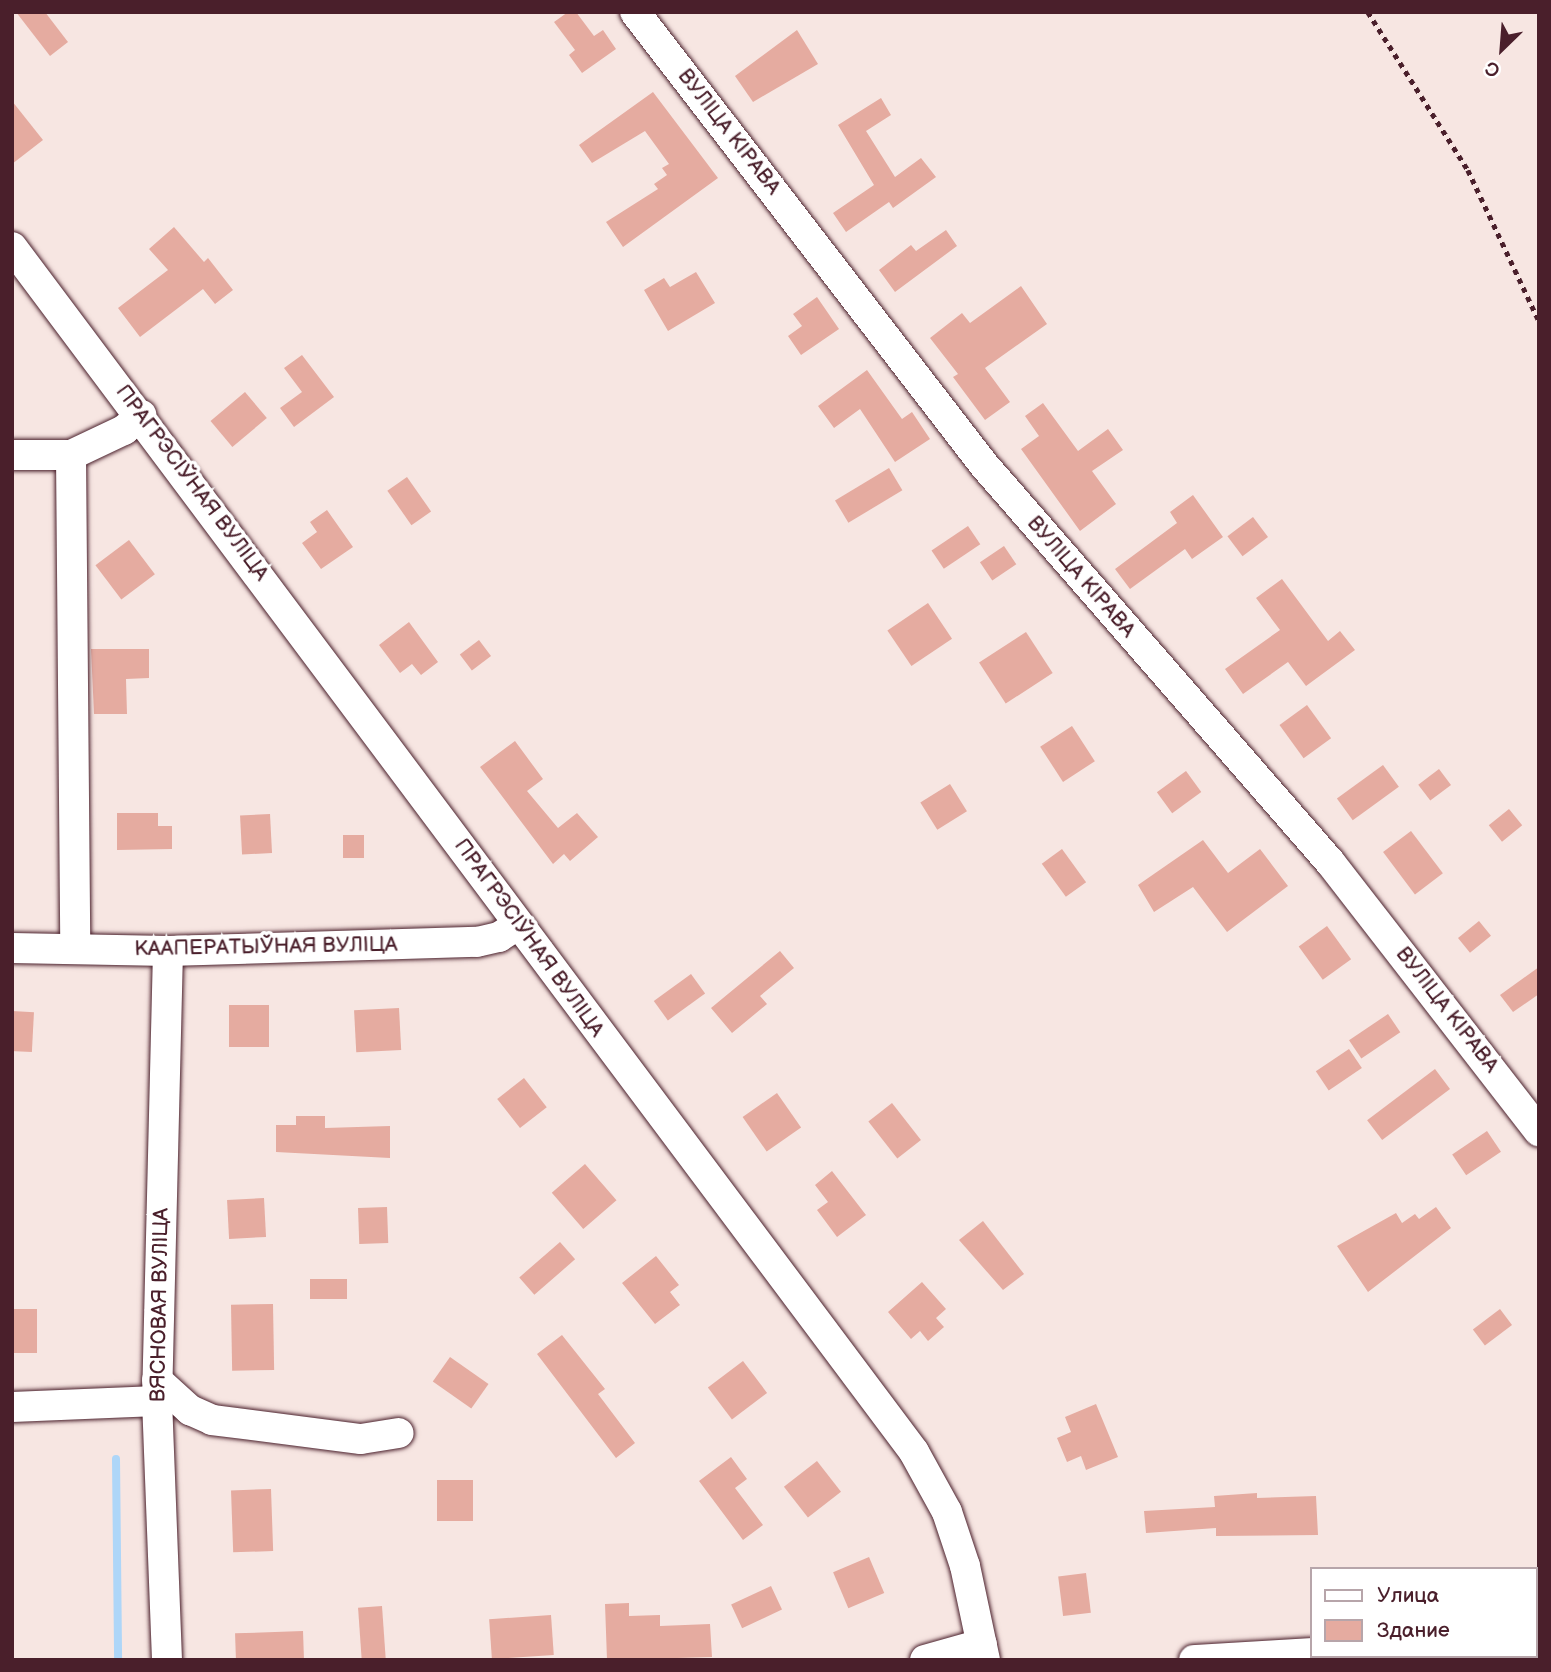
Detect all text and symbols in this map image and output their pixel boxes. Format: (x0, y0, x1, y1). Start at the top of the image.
north arrow (1467, 14, 1537, 84)
text: С (1482, 55, 1504, 82)
street label: ВУЛІЦА КІРАВА (672, 64, 786, 200)
street label: ПРАГРЭСІЎНАЯ ВУЛІЦА (110, 380, 274, 586)
street label: ВУЛІЦА КІРАВА (1022, 511, 1140, 643)
street label: ПРАГРЭСІЎНАЯ ВУЛІЦА (449, 834, 609, 1042)
street label: КААПЕРАТЫЎНАЯ ВУЛІЦА (134, 932, 398, 962)
street label: ВУЛІЦА КІРАВА (1390, 942, 1504, 1078)
street label: ВЯСНОВАЯ ВУЛІЦА (146, 1208, 174, 1402)
legend (1310, 1567, 1537, 1658)
text: Улица (1377, 1583, 1439, 1608)
text: Здание (1377, 1618, 1450, 1643)

